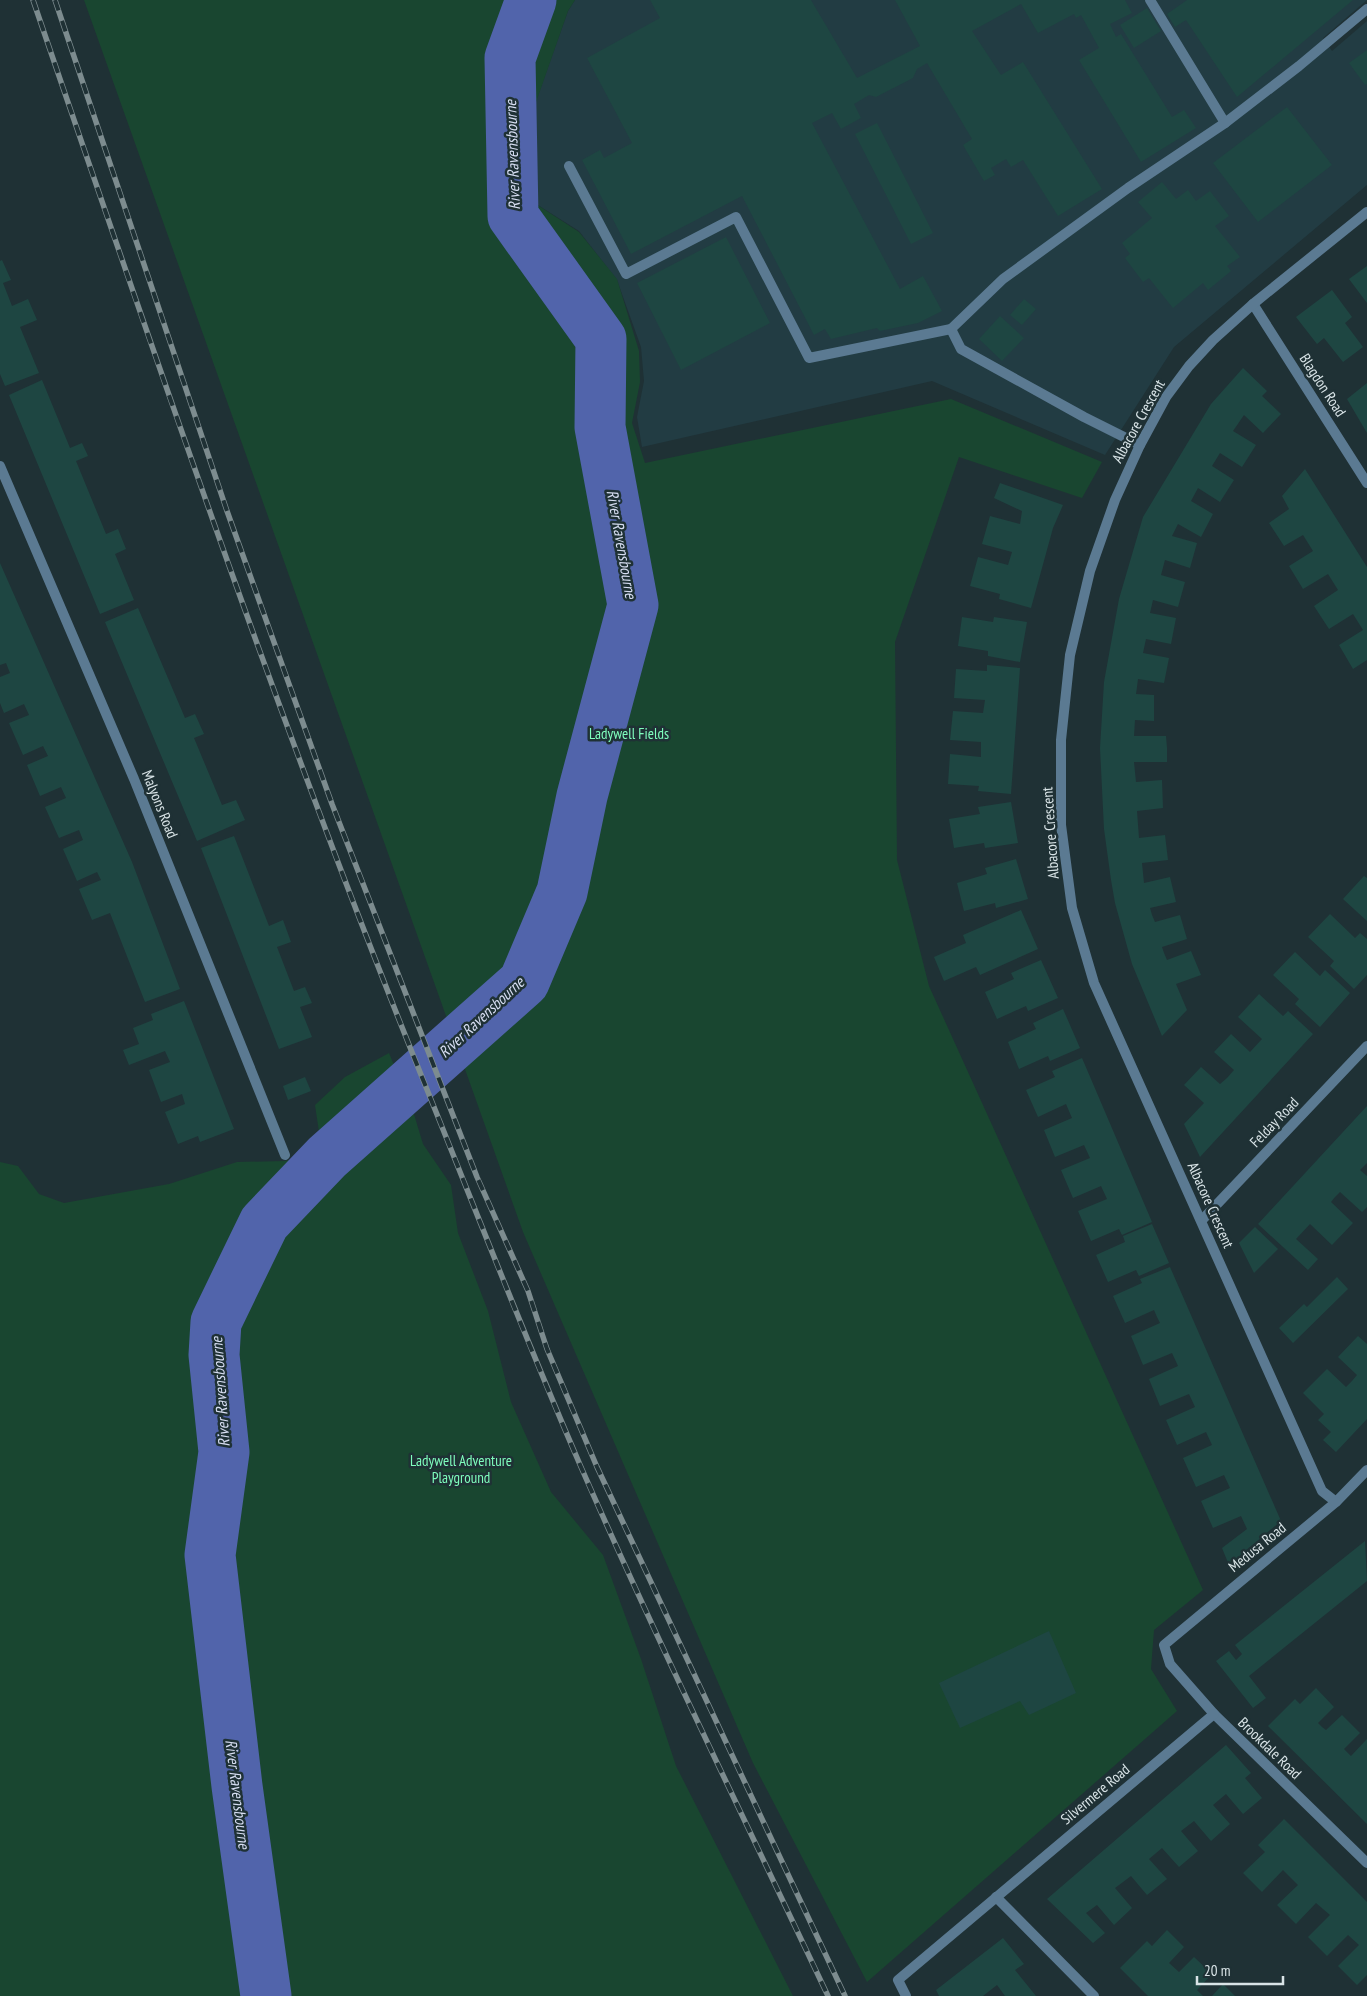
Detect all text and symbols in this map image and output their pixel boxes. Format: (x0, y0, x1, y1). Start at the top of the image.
water label: River Ravensbourne (500, 98, 524, 210)
street label: Blagdon Road (1296, 350, 1350, 420)
street label: Albacore Crescent (1107, 376, 1169, 466)
water label: River Ravensbourne (603, 488, 642, 601)
park label: Ladywell Fields (589, 724, 669, 743)
street label: Malyons Road (138, 767, 182, 841)
street label: Albacore Crescent (1037, 786, 1063, 880)
water label: River Ravensbourne (434, 971, 529, 1062)
street label: Felday Road (1246, 1093, 1302, 1151)
street label: Albacore Crescent (1184, 1159, 1238, 1251)
water label: River Ravensbourne (206, 1335, 234, 1448)
park label: Ladywell Adventure Playground (410, 1451, 512, 1487)
street label: Medusa Road (1224, 1518, 1290, 1576)
street label: Brookdale Road (1234, 1713, 1306, 1783)
water label: River Ravensbourne (221, 1738, 255, 1851)
street label: Silvermere Road (1057, 1760, 1133, 1828)
scale bar (1197, 1954, 1283, 1986)
text: 20 m (1204, 1961, 1230, 1980)

